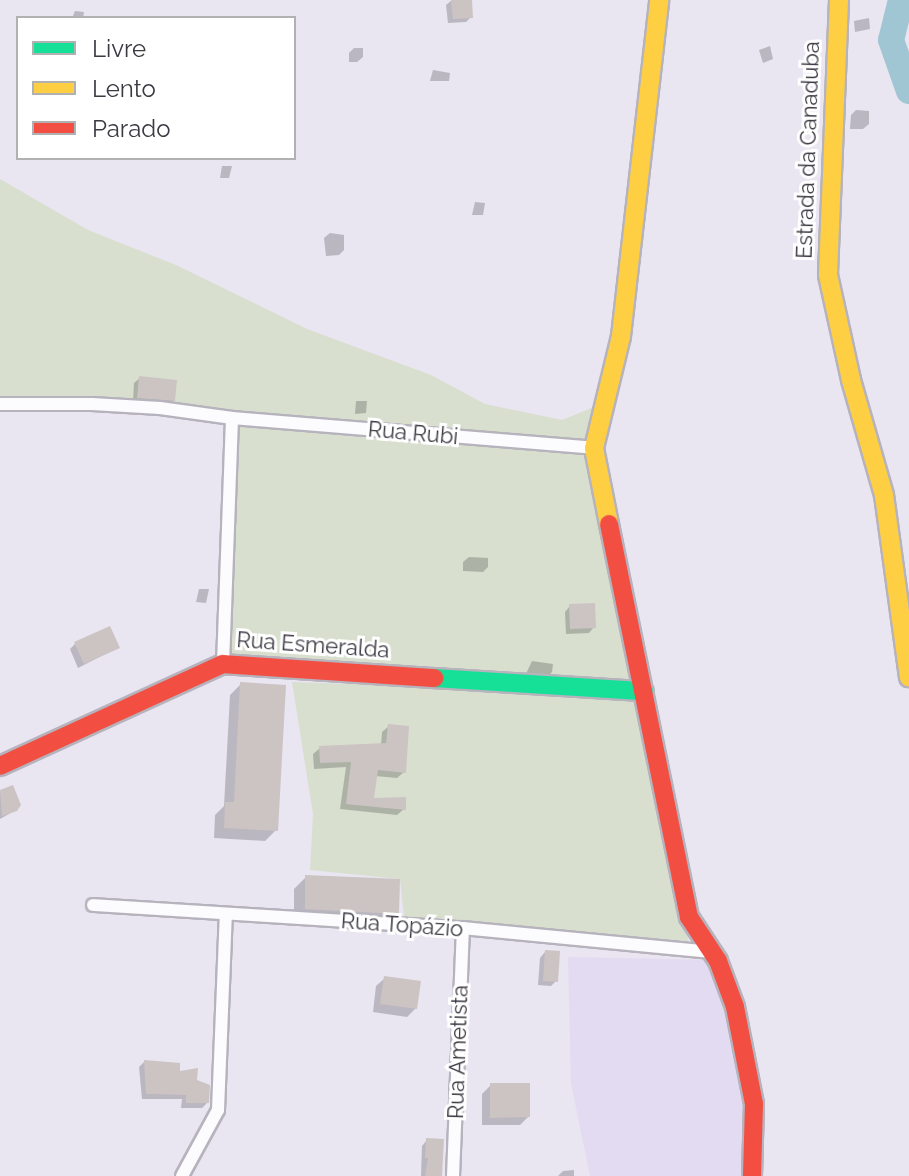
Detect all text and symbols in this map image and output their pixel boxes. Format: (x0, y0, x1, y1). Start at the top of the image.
legend (16, 16, 296, 160)
text: Livre (92, 34, 146, 63)
street label: Estrada da Canaduba (791, 41, 825, 259)
text: Lento (92, 74, 156, 103)
text: Parado (92, 114, 171, 143)
street label: Rua Rubi (367, 416, 459, 450)
street label: Rua Esmeralda (236, 626, 390, 664)
street label: Rua Topázio (340, 908, 464, 942)
street label: Rua Ametista (442, 984, 474, 1120)

